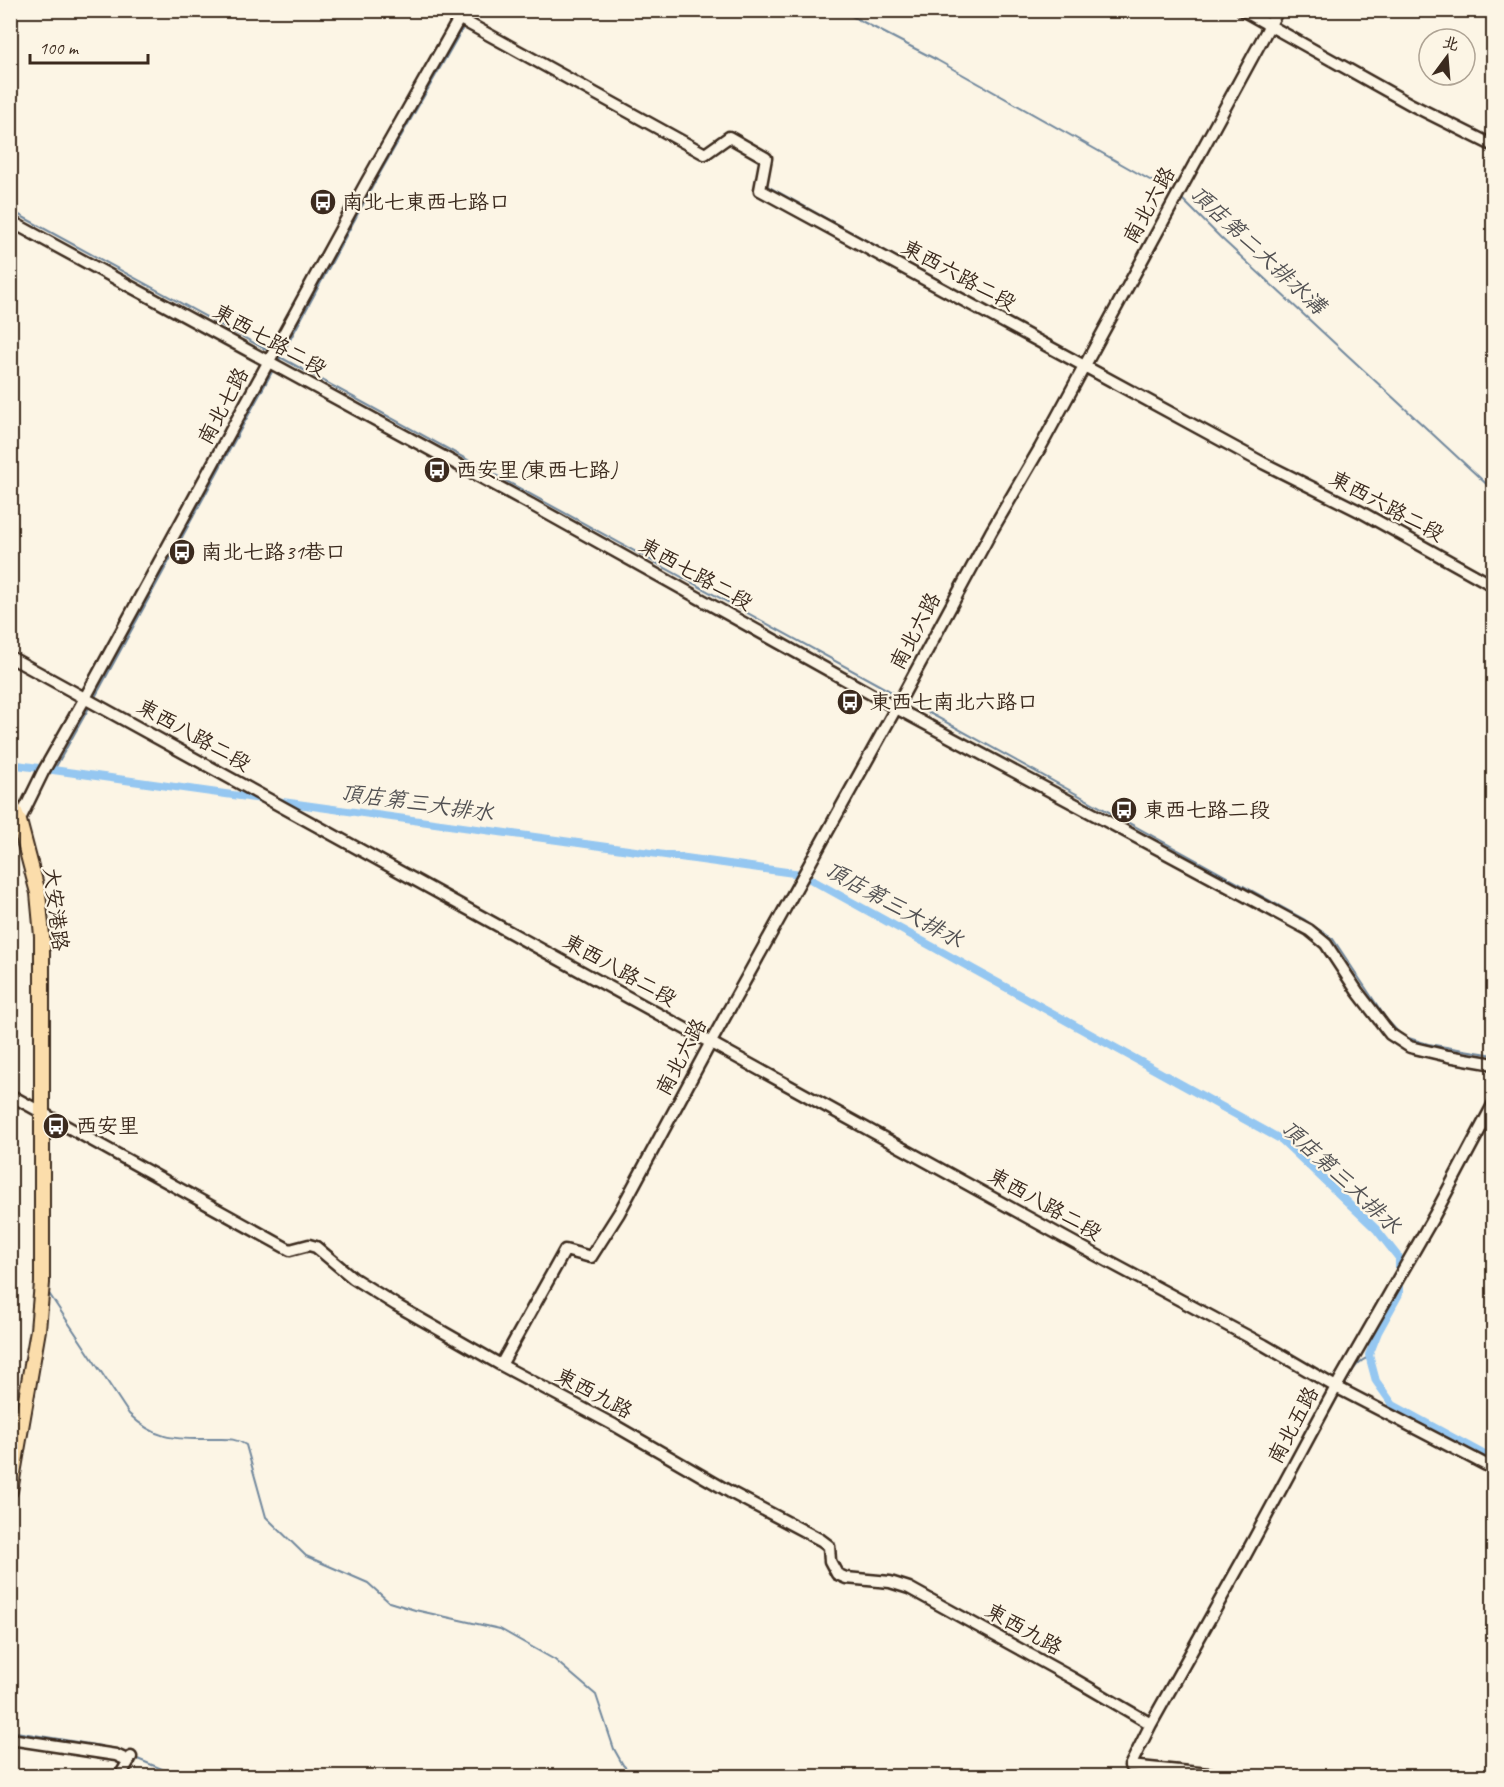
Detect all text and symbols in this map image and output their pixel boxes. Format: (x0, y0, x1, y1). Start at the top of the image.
scale bar (30, 27, 148, 65)
north arrow (1417, 27, 1477, 87)
text: 北 (1440, 32, 1461, 55)
text: 100 m (39, 37, 80, 59)
street label: 南北六路 (1117, 162, 1181, 248)
water label: 頂店第二大排水溝 (1184, 180, 1333, 322)
bus stop icon: 南北七東西七路口 (308, 187, 338, 217)
place label: 南北七東西七路口 (342, 189, 510, 215)
street label: 東西六路二段 (897, 234, 1021, 316)
street label: 東西七路二段 (209, 298, 331, 382)
street label: 南北七路 (192, 363, 254, 449)
bus stop icon: 西安里(東西七路) (422, 455, 452, 485)
place label: 西安里(東西七路) (456, 457, 618, 483)
street label: 東西六路二段 (1325, 465, 1449, 547)
street label: 東西七路二段 (635, 532, 757, 616)
bus stop icon: 南北七路31巷口 (167, 537, 197, 567)
place label: 南北七路31巷口 (201, 539, 346, 565)
street label: 南北六路 (884, 588, 946, 674)
bus stop icon: 東西七南北六路口 (835, 687, 865, 717)
place label: 東西七南北六路口 (870, 689, 1038, 715)
street label: 東西八路二段 (133, 693, 255, 777)
water label: 頂店第三大排水 (339, 778, 496, 828)
bus stop icon: 東西七路二段 (1109, 795, 1139, 825)
place label: 東西七路二段 (1144, 797, 1270, 823)
water label: 頂店第三大排水 (820, 855, 969, 955)
street label: 大安港路 (38, 866, 74, 952)
street label: 東西八路二段 (559, 928, 681, 1012)
street label: 南北六路 (650, 1014, 712, 1100)
bus stop icon: 西安里 (41, 1111, 71, 1141)
place label: 西安里 (76, 1113, 139, 1139)
water label: 頂店第三大排水 (1275, 1114, 1408, 1240)
street label: 東西八路二段 (984, 1162, 1106, 1246)
street label: 東西九路 (551, 1362, 637, 1424)
street label: 南北五路 (1262, 1382, 1324, 1468)
street label: 東西九路 (981, 1597, 1067, 1661)

